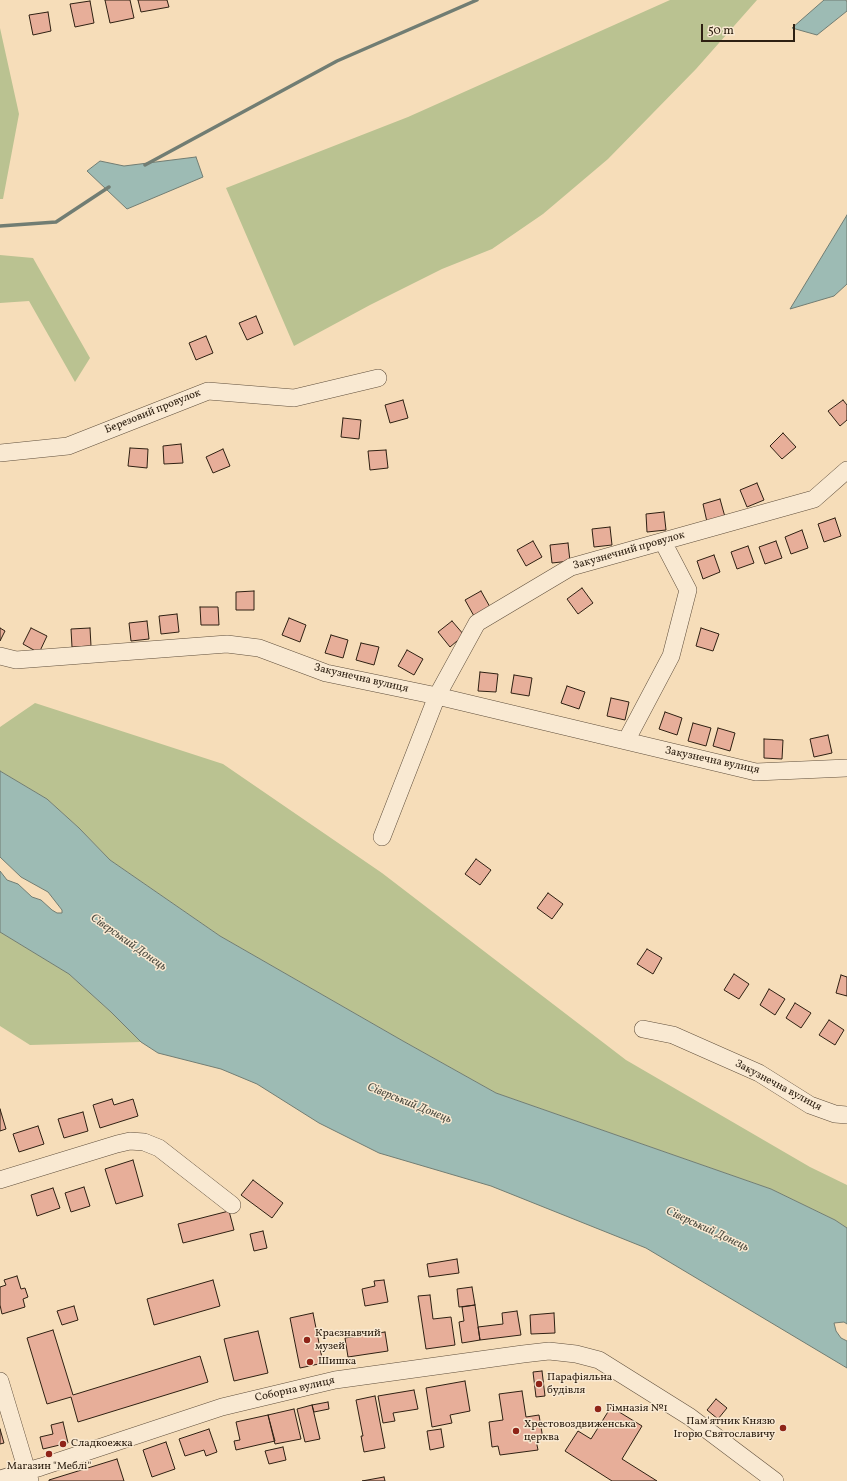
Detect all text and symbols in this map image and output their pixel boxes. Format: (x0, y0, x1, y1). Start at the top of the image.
scale bar (703, 16, 797, 42)
text: 50 m (708, 23, 734, 39)
street label: Березовий провулок (103, 387, 203, 437)
street label: Закузнечний провулок (572, 529, 686, 573)
street label: Закузнечна вулиця (313, 662, 409, 696)
street label: Закузнечна вулиця (663, 745, 761, 777)
water label: Сіверський Донець (87, 911, 169, 975)
street label: Закузнечна вулиця (732, 1058, 824, 1114)
water label: Сіверський Донець (365, 1080, 453, 1128)
water label: Сіверський Донець (663, 1204, 751, 1256)
place label: Краєзнавчий музей (315, 1327, 381, 1353)
marker: Краєзнавчий музей (302, 1335, 312, 1345)
place label: Шишка (318, 1355, 356, 1369)
marker: Шишка (305, 1357, 315, 1367)
place label: Парафіяльна будівля (547, 1371, 612, 1397)
street label: Соборна вулиця (254, 1374, 336, 1406)
marker: Парафіяльна будівля (534, 1379, 544, 1389)
place label: Гімназія №1 (606, 1402, 668, 1416)
marker: Гімназія №1 (593, 1404, 603, 1414)
place label: Пам'ятник Князю Ігорю Святославичу (674, 1415, 775, 1441)
place label: Хрестовоздвиженська церква (524, 1418, 636, 1444)
marker: Пам'ятник Князю Ігорю Святославичу (778, 1423, 788, 1433)
marker: Хрестовоздвиженська церква (511, 1426, 521, 1436)
place label: Сладкоежка (71, 1437, 133, 1451)
marker: Сладкоежка (58, 1439, 68, 1449)
marker: Магазин "Меблі" (44, 1449, 54, 1459)
place label: Магазин "Меблі" (7, 1460, 91, 1474)

